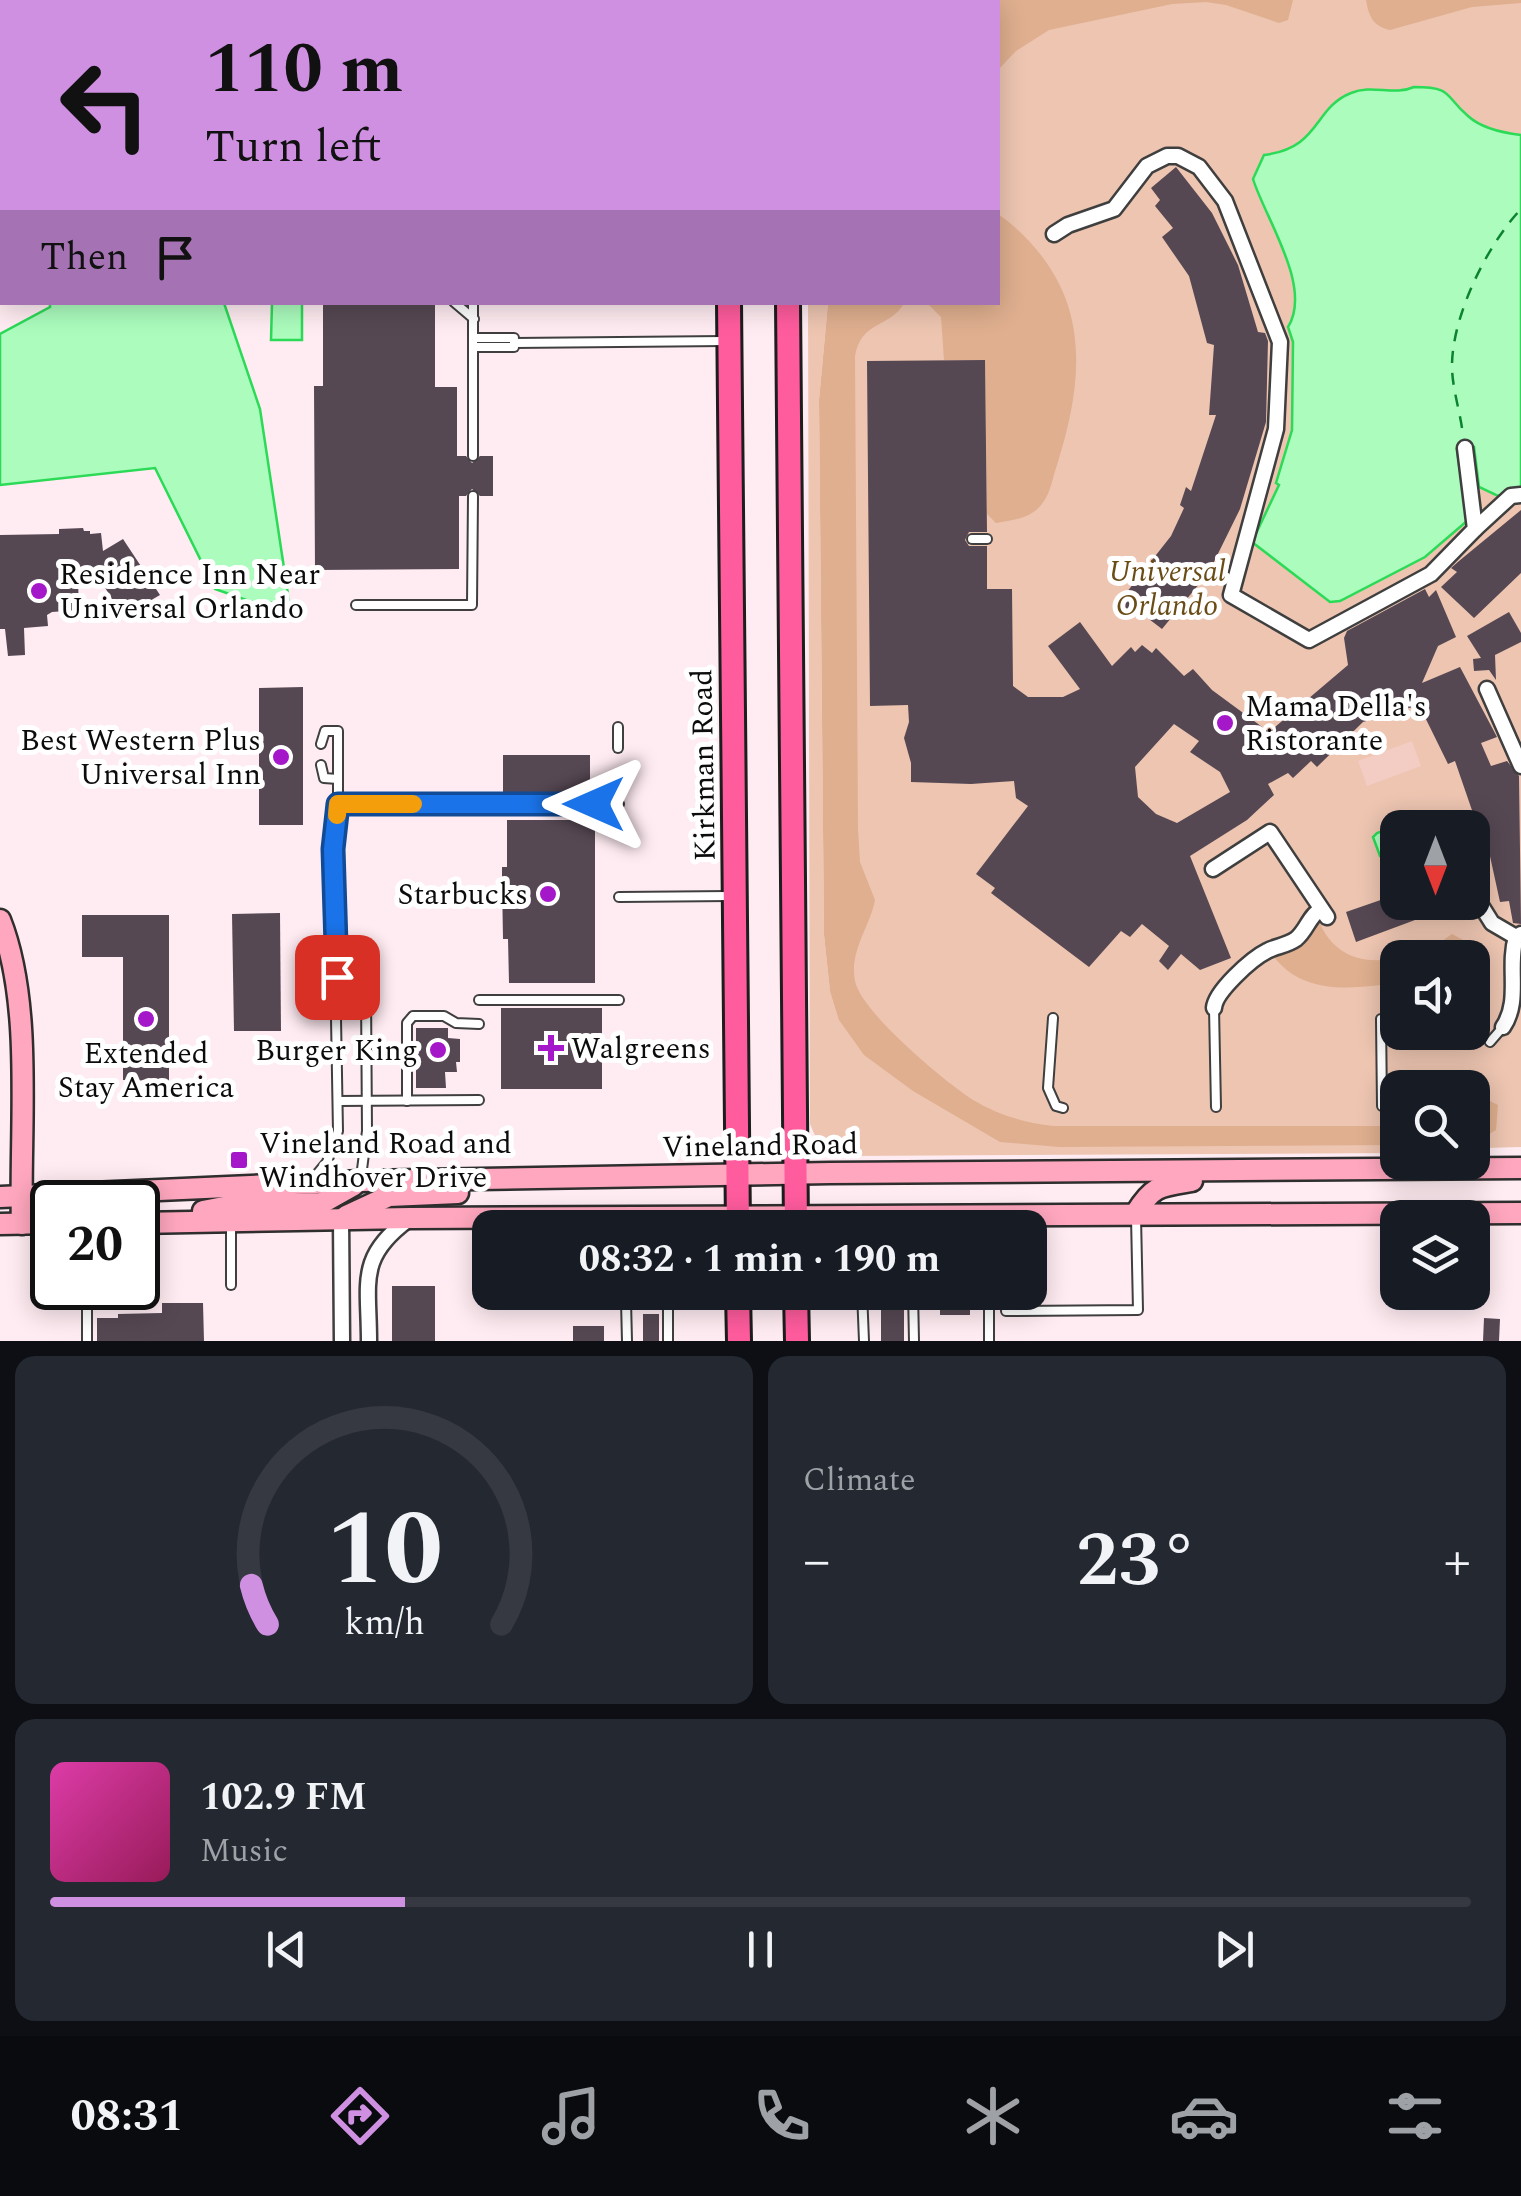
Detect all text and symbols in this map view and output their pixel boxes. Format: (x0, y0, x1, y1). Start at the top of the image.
text: 110 m (205, 17, 403, 123)
icon: left (40, 40, 170, 170)
text: Turn left (205, 113, 382, 182)
text: Then (40, 229, 128, 287)
icon: arrive (148, 230, 203, 285)
park label: Universal Orlando (1108, 549, 1226, 629)
place label: Residence Inn Near Universal Orlando (59, 552, 320, 632)
marker: Residence Inn Near Universal Orlando (28, 580, 50, 602)
street label: Kirkman Road (679, 668, 729, 861)
place label: Mama Della's Ristorante (1245, 684, 1427, 764)
marker: Mama Della's Ristorante (1214, 712, 1236, 734)
place label: Best Western Plus Universal Inn (20, 718, 261, 798)
marker: Best Western Plus Universal Inn (270, 746, 292, 768)
position arrow (542, 752, 646, 856)
north arrow (1380, 810, 1490, 920)
map controls (1380, 810, 1490, 1310)
place label: Starbucks (397, 872, 528, 918)
marker: Starbucks (537, 883, 559, 905)
pin (295, 935, 380, 1020)
button: sound (1380, 940, 1490, 1050)
icon: arrive (310, 950, 365, 1005)
marker: Extended Stay America (135, 1008, 157, 1030)
place label: Walgreens (571, 1026, 711, 1072)
place label: Burger King (255, 1028, 418, 1074)
place label: Extended Stay America (58, 1031, 235, 1111)
marker: Walgreens (540, 1037, 562, 1059)
marker: Burger King (427, 1039, 449, 1061)
button: search (1380, 1070, 1490, 1180)
place label: Vineland Road and Windhover Drive (259, 1121, 512, 1201)
street label: Vineland Road (661, 1121, 859, 1171)
marker: Vineland Road and Windhover Drive (228, 1149, 250, 1171)
speed limit sign: 20 (30, 1180, 160, 1310)
button: layers (1380, 1200, 1490, 1310)
text: 08:32 · 1 min · 190 m (579, 1231, 940, 1289)
text: Climate (803, 1456, 915, 1505)
text: 10 (326, 1472, 442, 1630)
text: 23° (1076, 1505, 1198, 1619)
text: − (803, 1520, 831, 1603)
text: + (1443, 1520, 1471, 1603)
text: km/h (344, 1596, 424, 1651)
text: 102.9 FM (200, 1769, 367, 1827)
text: Music (200, 1827, 288, 1876)
icon: previous (259, 1922, 314, 1977)
icon: pause (733, 1922, 788, 1977)
icon: next (1207, 1922, 1262, 1977)
icon: directions (325, 2081, 395, 2151)
icon: music (536, 2081, 606, 2151)
icon: phone (747, 2081, 817, 2151)
icon: climate (958, 2081, 1028, 2151)
icon: car (1169, 2081, 1239, 2151)
icon: filters (1380, 2081, 1450, 2151)
text: 08:31 (71, 2082, 184, 2151)

